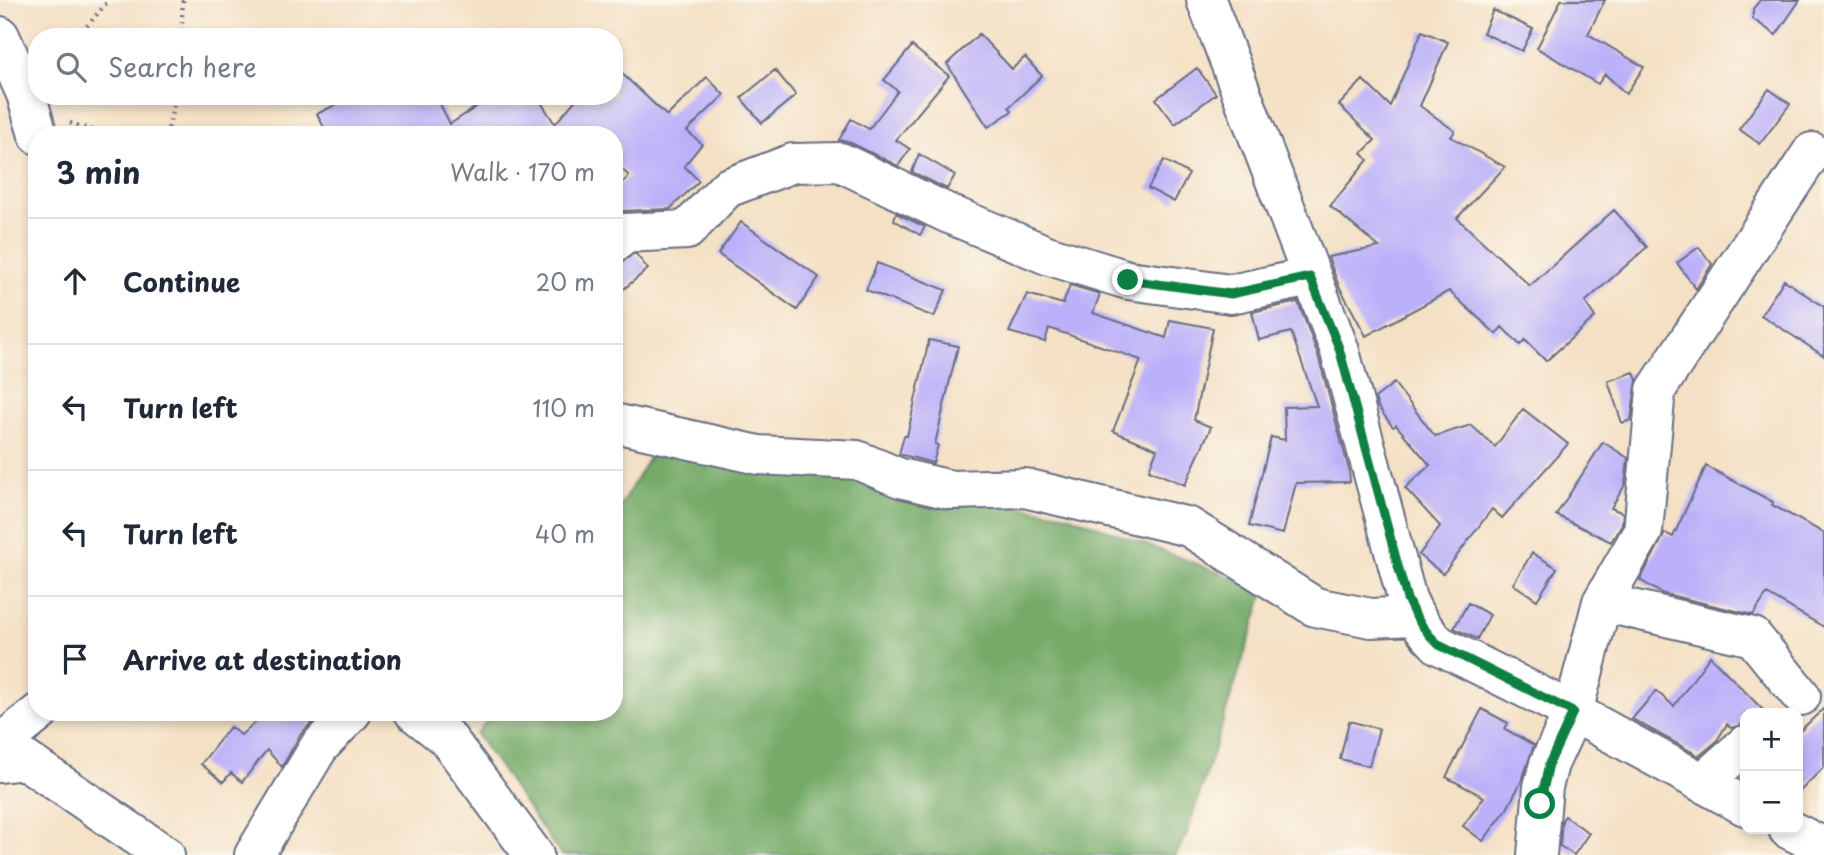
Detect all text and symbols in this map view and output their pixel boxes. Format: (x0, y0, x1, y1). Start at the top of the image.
search box (28, 28, 623, 105)
text: Search here (108, 47, 257, 86)
icon: search (52, 48, 90, 86)
text: 3 min (56, 149, 141, 194)
text: Walk · 170 m (450, 154, 595, 189)
icon: ahead (56, 262, 94, 300)
text: Continue (123, 262, 240, 301)
text: 20 m (536, 264, 595, 299)
route end (1112, 264, 1143, 295)
icon: left (56, 388, 94, 426)
text: Turn left (123, 388, 238, 427)
text: 110 m (533, 390, 595, 425)
icon: left (56, 514, 94, 552)
text: Turn left (123, 514, 238, 553)
text: 40 m (535, 516, 595, 551)
icon: arrive (56, 640, 94, 678)
text: Arrive at destination (123, 640, 402, 679)
map controls (1740, 708, 1803, 834)
button: + (1740, 708, 1803, 771)
button: − (1740, 771, 1803, 834)
route start (1524, 788, 1555, 819)

